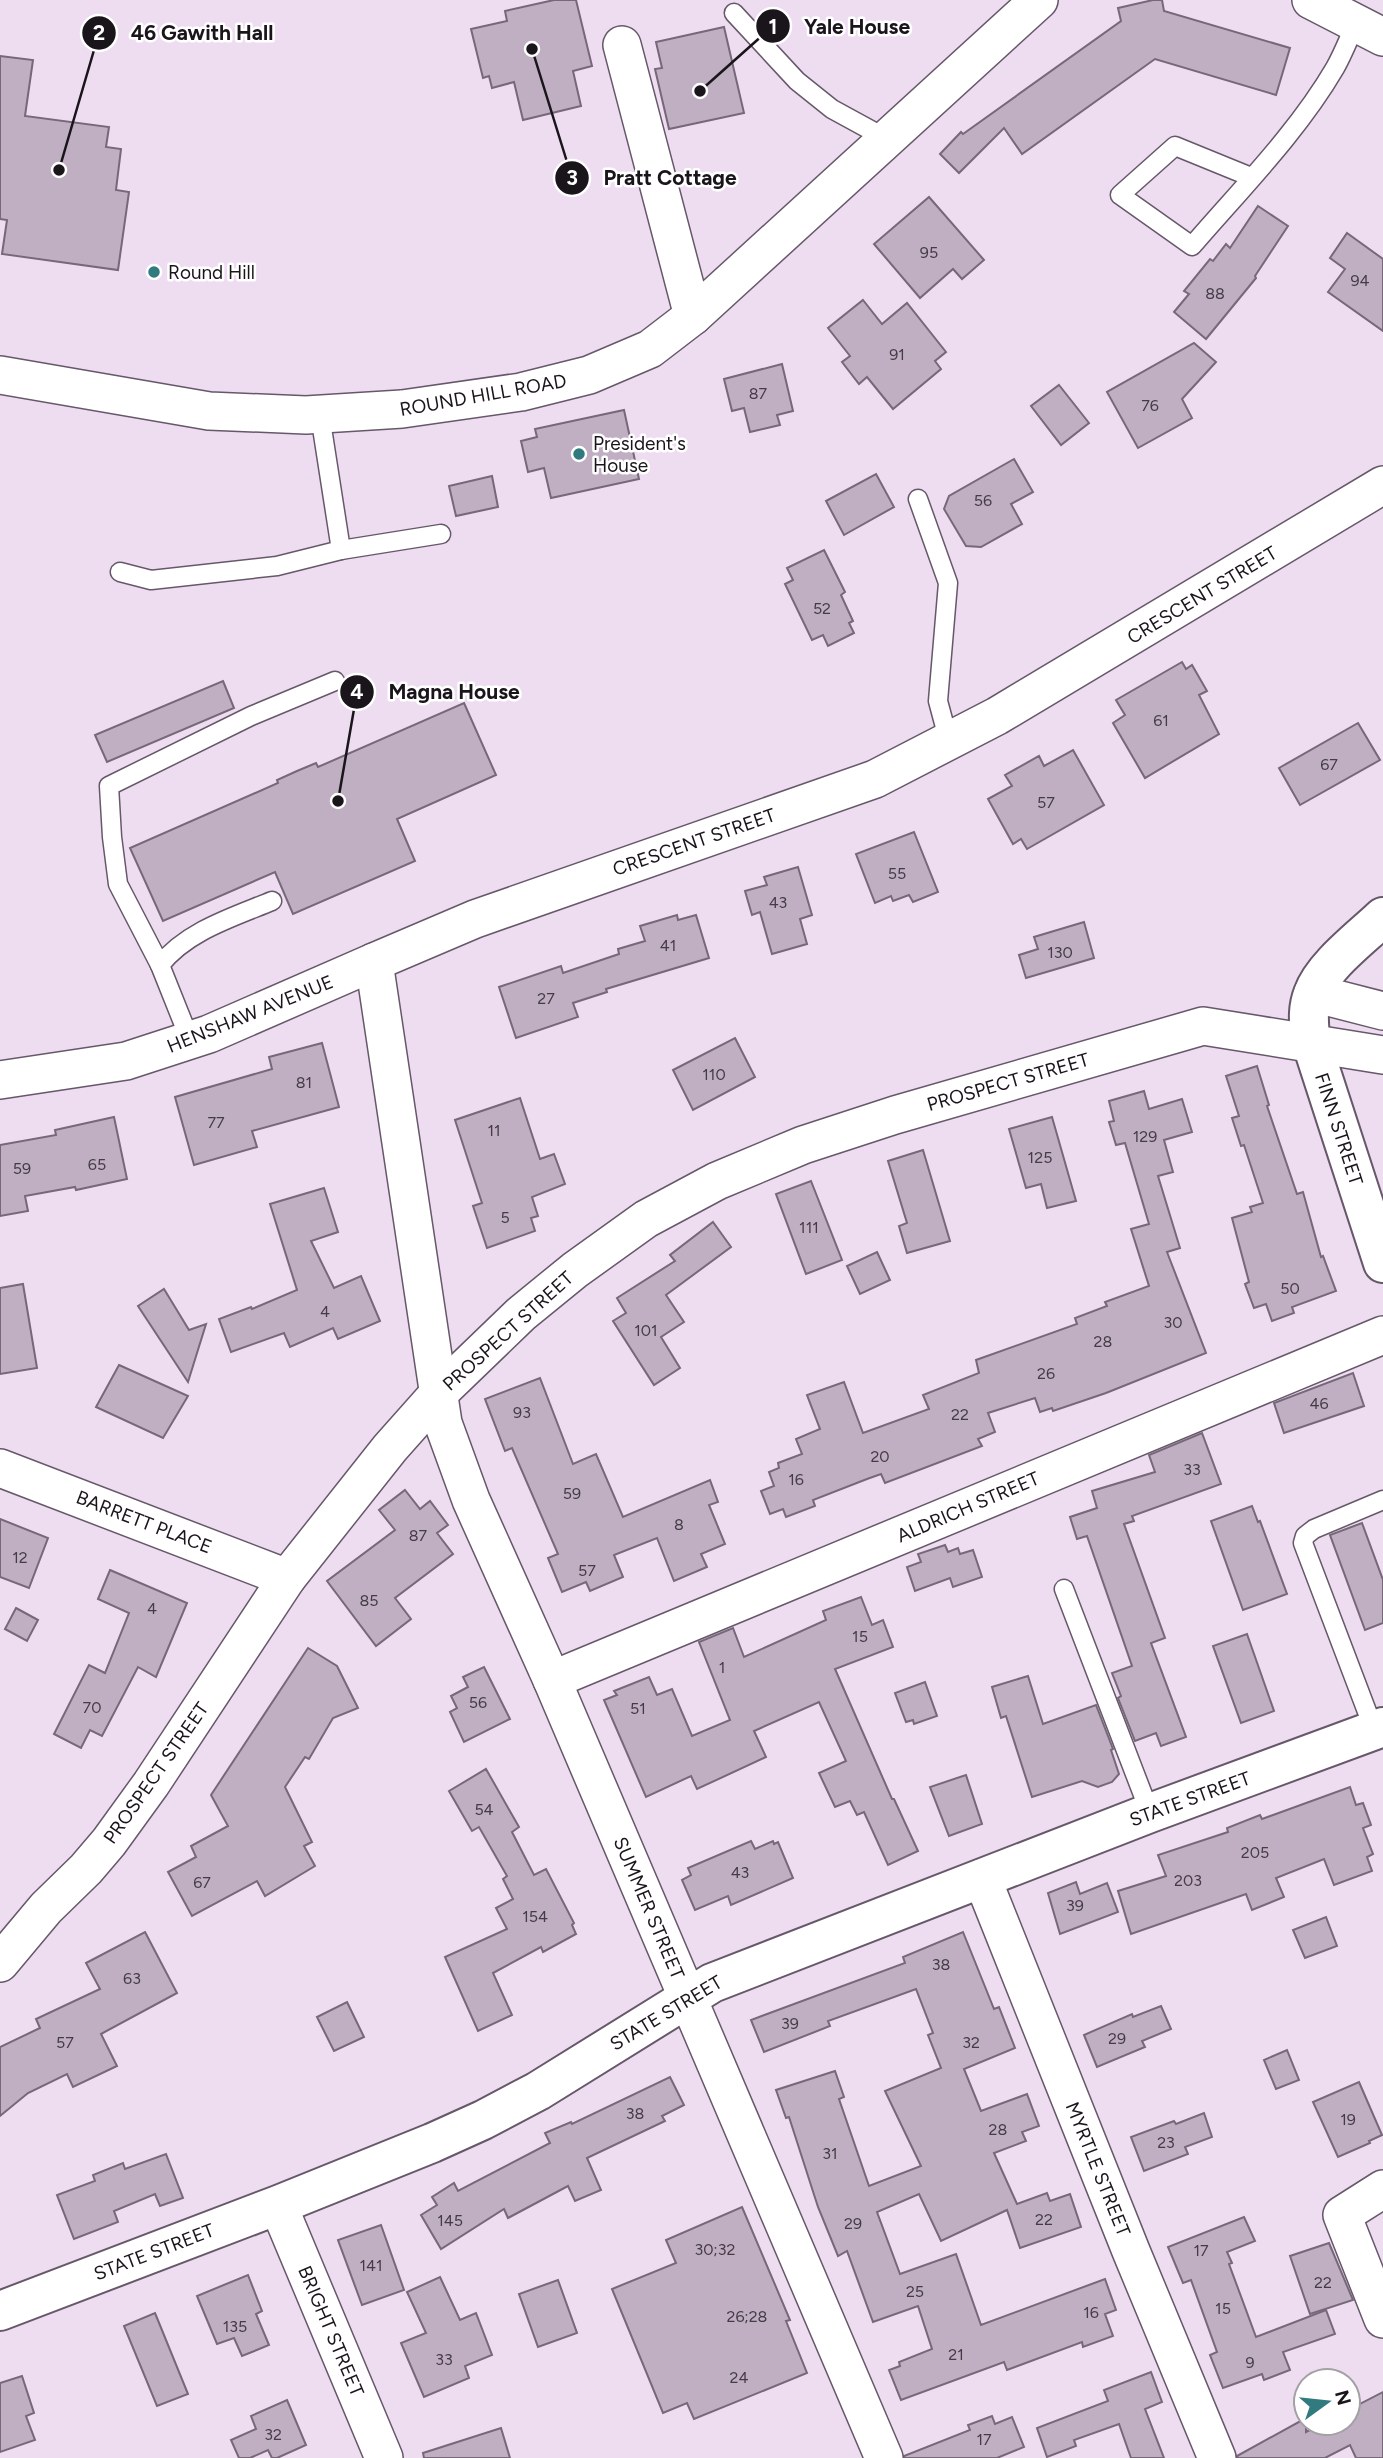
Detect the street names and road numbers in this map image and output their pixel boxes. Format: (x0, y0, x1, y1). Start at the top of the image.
street label: ROUND HILL ROAD (398, 369, 568, 421)
street label: CRESCENT STREET (1123, 541, 1281, 649)
street label: CRESCENT STREET (610, 803, 779, 881)
street label: HENSHAW AVENUE (164, 970, 336, 1058)
street label: PROSPECT STREET (924, 1048, 1092, 1116)
street label: FINN STREET (1310, 1070, 1368, 1188)
street label: PROSPECT STREET (438, 1266, 578, 1396)
street label: ALDRICH STREET (893, 1466, 1043, 1547)
street label: BARRETT PLACE (73, 1486, 215, 1558)
street label: PROSPECT STREET (99, 1697, 214, 1848)
street label: STATE STREET (1126, 1766, 1254, 1832)
street label: SUMMER STREET (609, 1833, 690, 1983)
street label: STATE STREET (606, 1970, 727, 2056)
street label: MYRTLE STREET (1061, 2099, 1136, 2240)
street label: STATE STREET (91, 2218, 218, 2285)
street label: BRIGHT STREET (293, 2262, 369, 2400)

